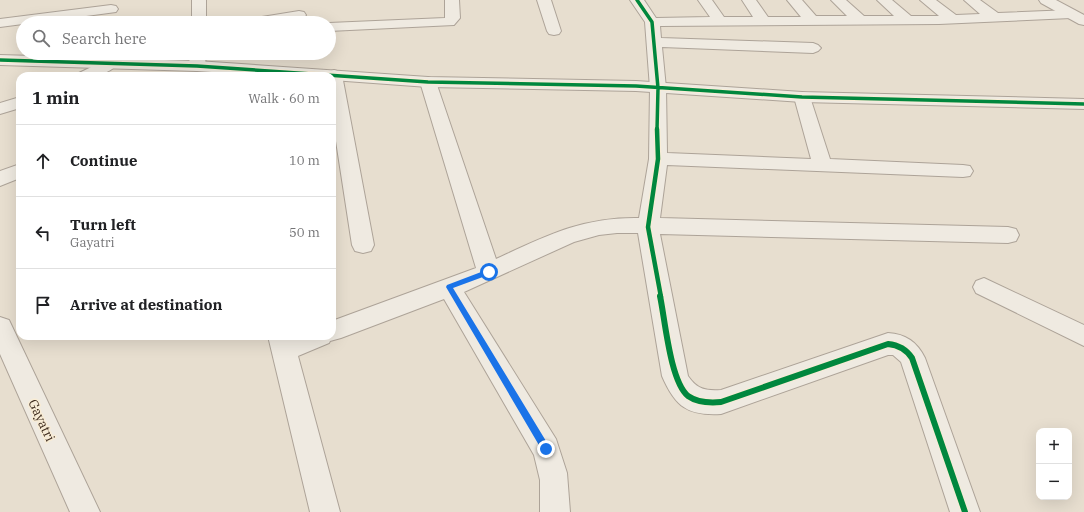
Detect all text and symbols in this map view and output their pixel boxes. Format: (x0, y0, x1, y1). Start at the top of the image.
search box (16, 16, 336, 60)
icon: search (30, 27, 52, 49)
text: Search here (62, 29, 147, 48)
text: 1 min (32, 87, 80, 109)
text: Walk · 60 m (248, 90, 320, 107)
icon: ahead (32, 150, 54, 172)
text: Continue (70, 151, 137, 170)
text: 10 m (289, 152, 320, 169)
text: Turn left (70, 215, 136, 234)
icon: left (32, 222, 54, 244)
text: 50 m (289, 224, 320, 241)
text: Gayatri (70, 234, 115, 251)
route start (480, 263, 498, 281)
icon: arrive (32, 294, 54, 316)
text: Arrive at destination (70, 295, 222, 314)
street label: Gayatri (24, 396, 59, 444)
map controls (1036, 428, 1072, 500)
button: + (1036, 428, 1072, 464)
route end (537, 440, 555, 458)
button: − (1036, 464, 1072, 500)

